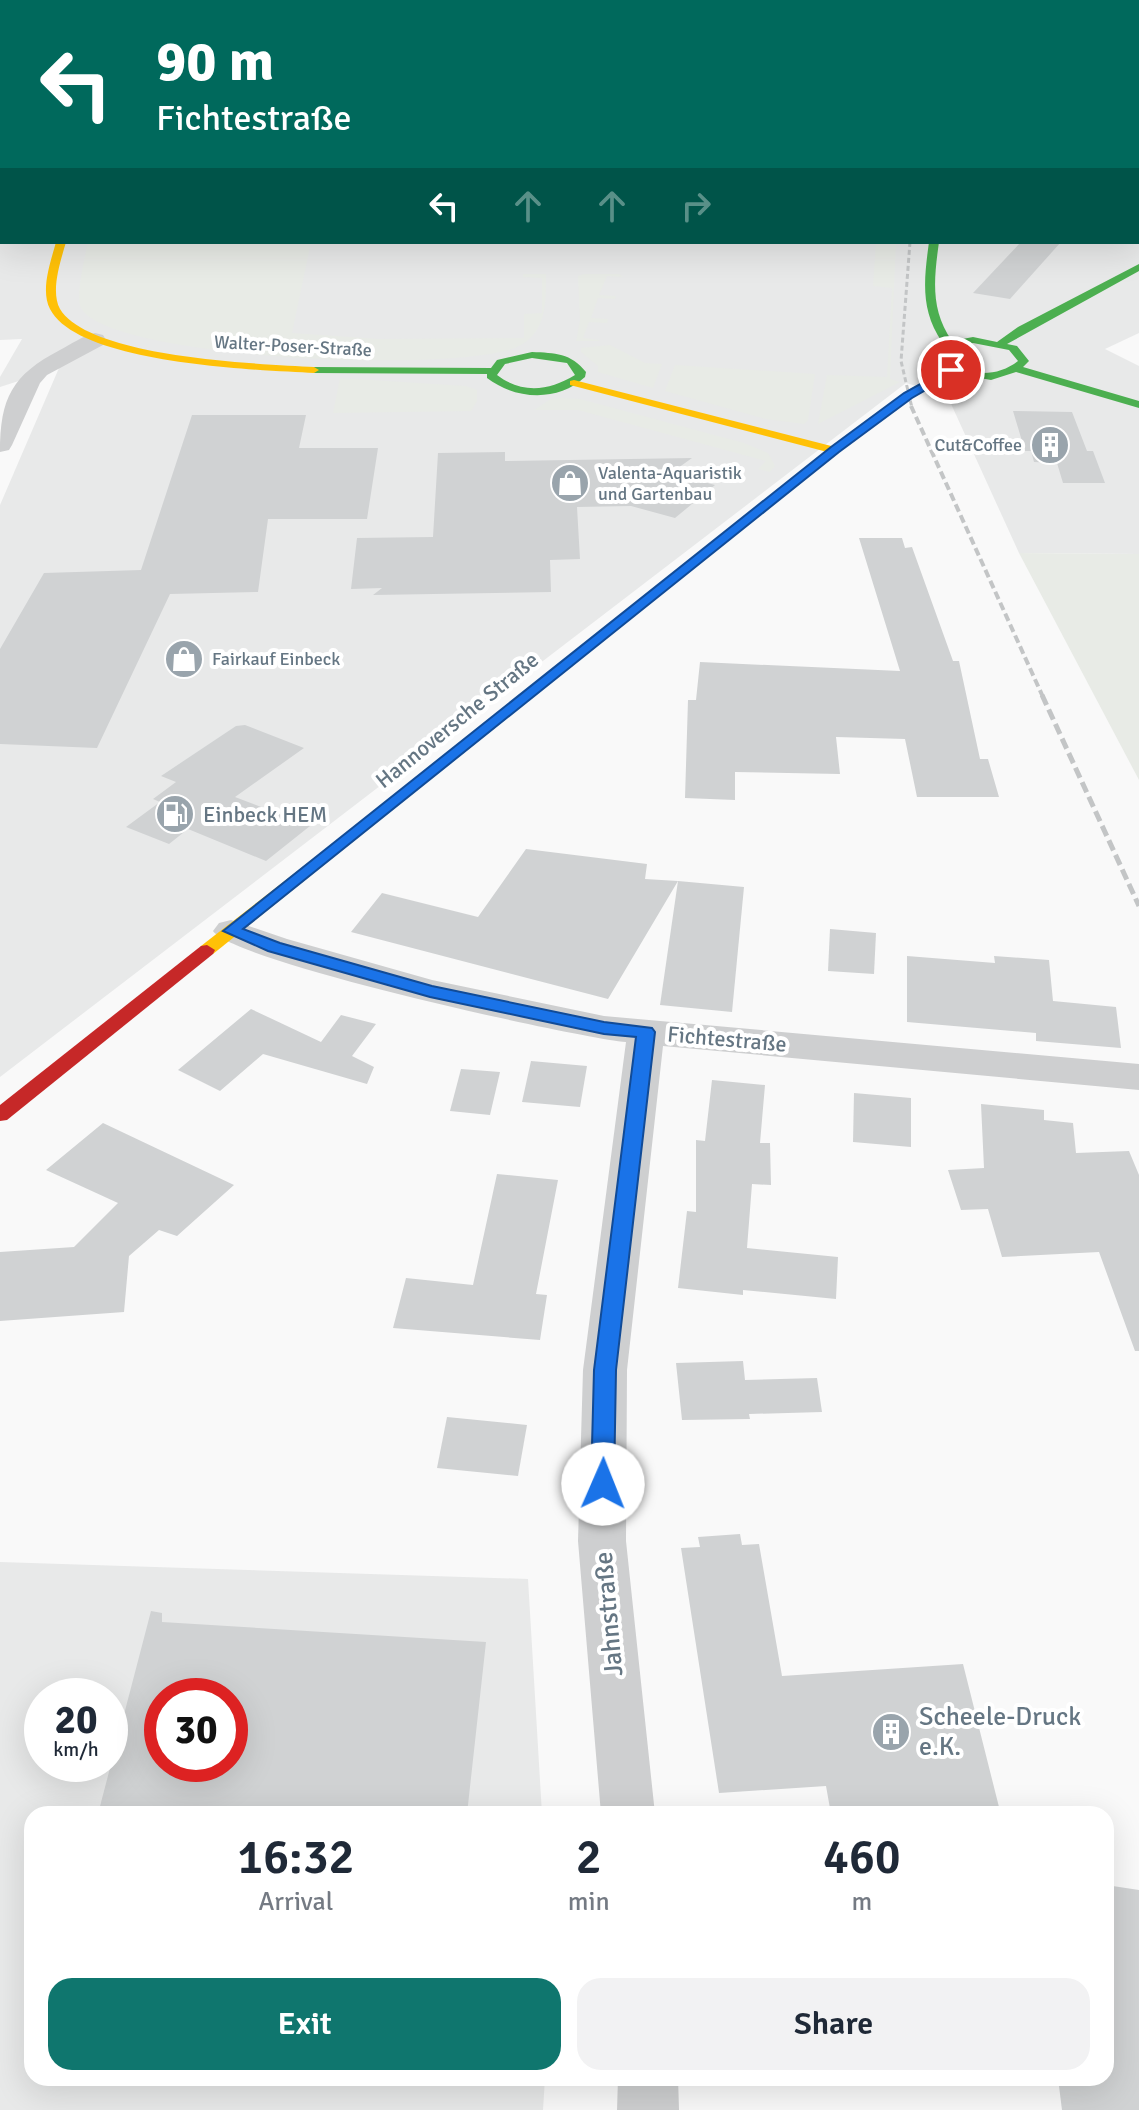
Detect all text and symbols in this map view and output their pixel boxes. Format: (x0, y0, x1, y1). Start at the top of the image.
text: 90 m (156, 27, 274, 96)
icon: left (24, 32, 128, 136)
text: Fichtestraße (156, 96, 352, 141)
icon: left (422, 184, 466, 228)
icon: ahead (506, 184, 550, 228)
icon: ahead (590, 184, 634, 228)
icon: right (674, 184, 718, 228)
street label: Walter-Poser-Straße (214, 331, 372, 361)
pin (917, 336, 985, 404)
icon: arrive (929, 348, 973, 392)
building icon: Cut&Coffee (1029, 424, 1071, 466)
place label: Cut&Coffee (934, 434, 1022, 456)
shop icon: Valenta-Aquaristik und Gartenbau (549, 462, 591, 504)
place label: Valenta-Aquaristik und Gartenbau (598, 462, 742, 505)
shop icon: Fairkauf Einbeck (163, 638, 205, 680)
street label: Hannoversche Straße (370, 646, 544, 794)
place label: Fairkauf Einbeck (212, 648, 340, 670)
fuel station icon: Einbeck HEM (154, 793, 196, 835)
place label: Einbeck HEM (203, 801, 327, 828)
street label: Fichtestraße (666, 1020, 788, 1058)
position arrow (561, 1442, 645, 1526)
street label: Jahnstraße (588, 1550, 630, 1678)
speed limit sign: 30 (144, 1678, 248, 1782)
text: 20 (54, 1695, 98, 1745)
place label: Scheele-Druck e.K. (919, 1701, 1081, 1763)
building icon: Scheele-Druck e.K. (870, 1711, 912, 1753)
text: km/h (53, 1737, 99, 1762)
text: 16:32 (237, 1828, 354, 1887)
text: 2 (576, 1828, 602, 1887)
text: 460 (823, 1828, 901, 1887)
text: Arrival (258, 1886, 333, 1918)
text: min (568, 1886, 610, 1918)
text: m (851, 1886, 872, 1918)
button: Exit (48, 1978, 561, 2070)
button: Share (577, 1978, 1090, 2070)

